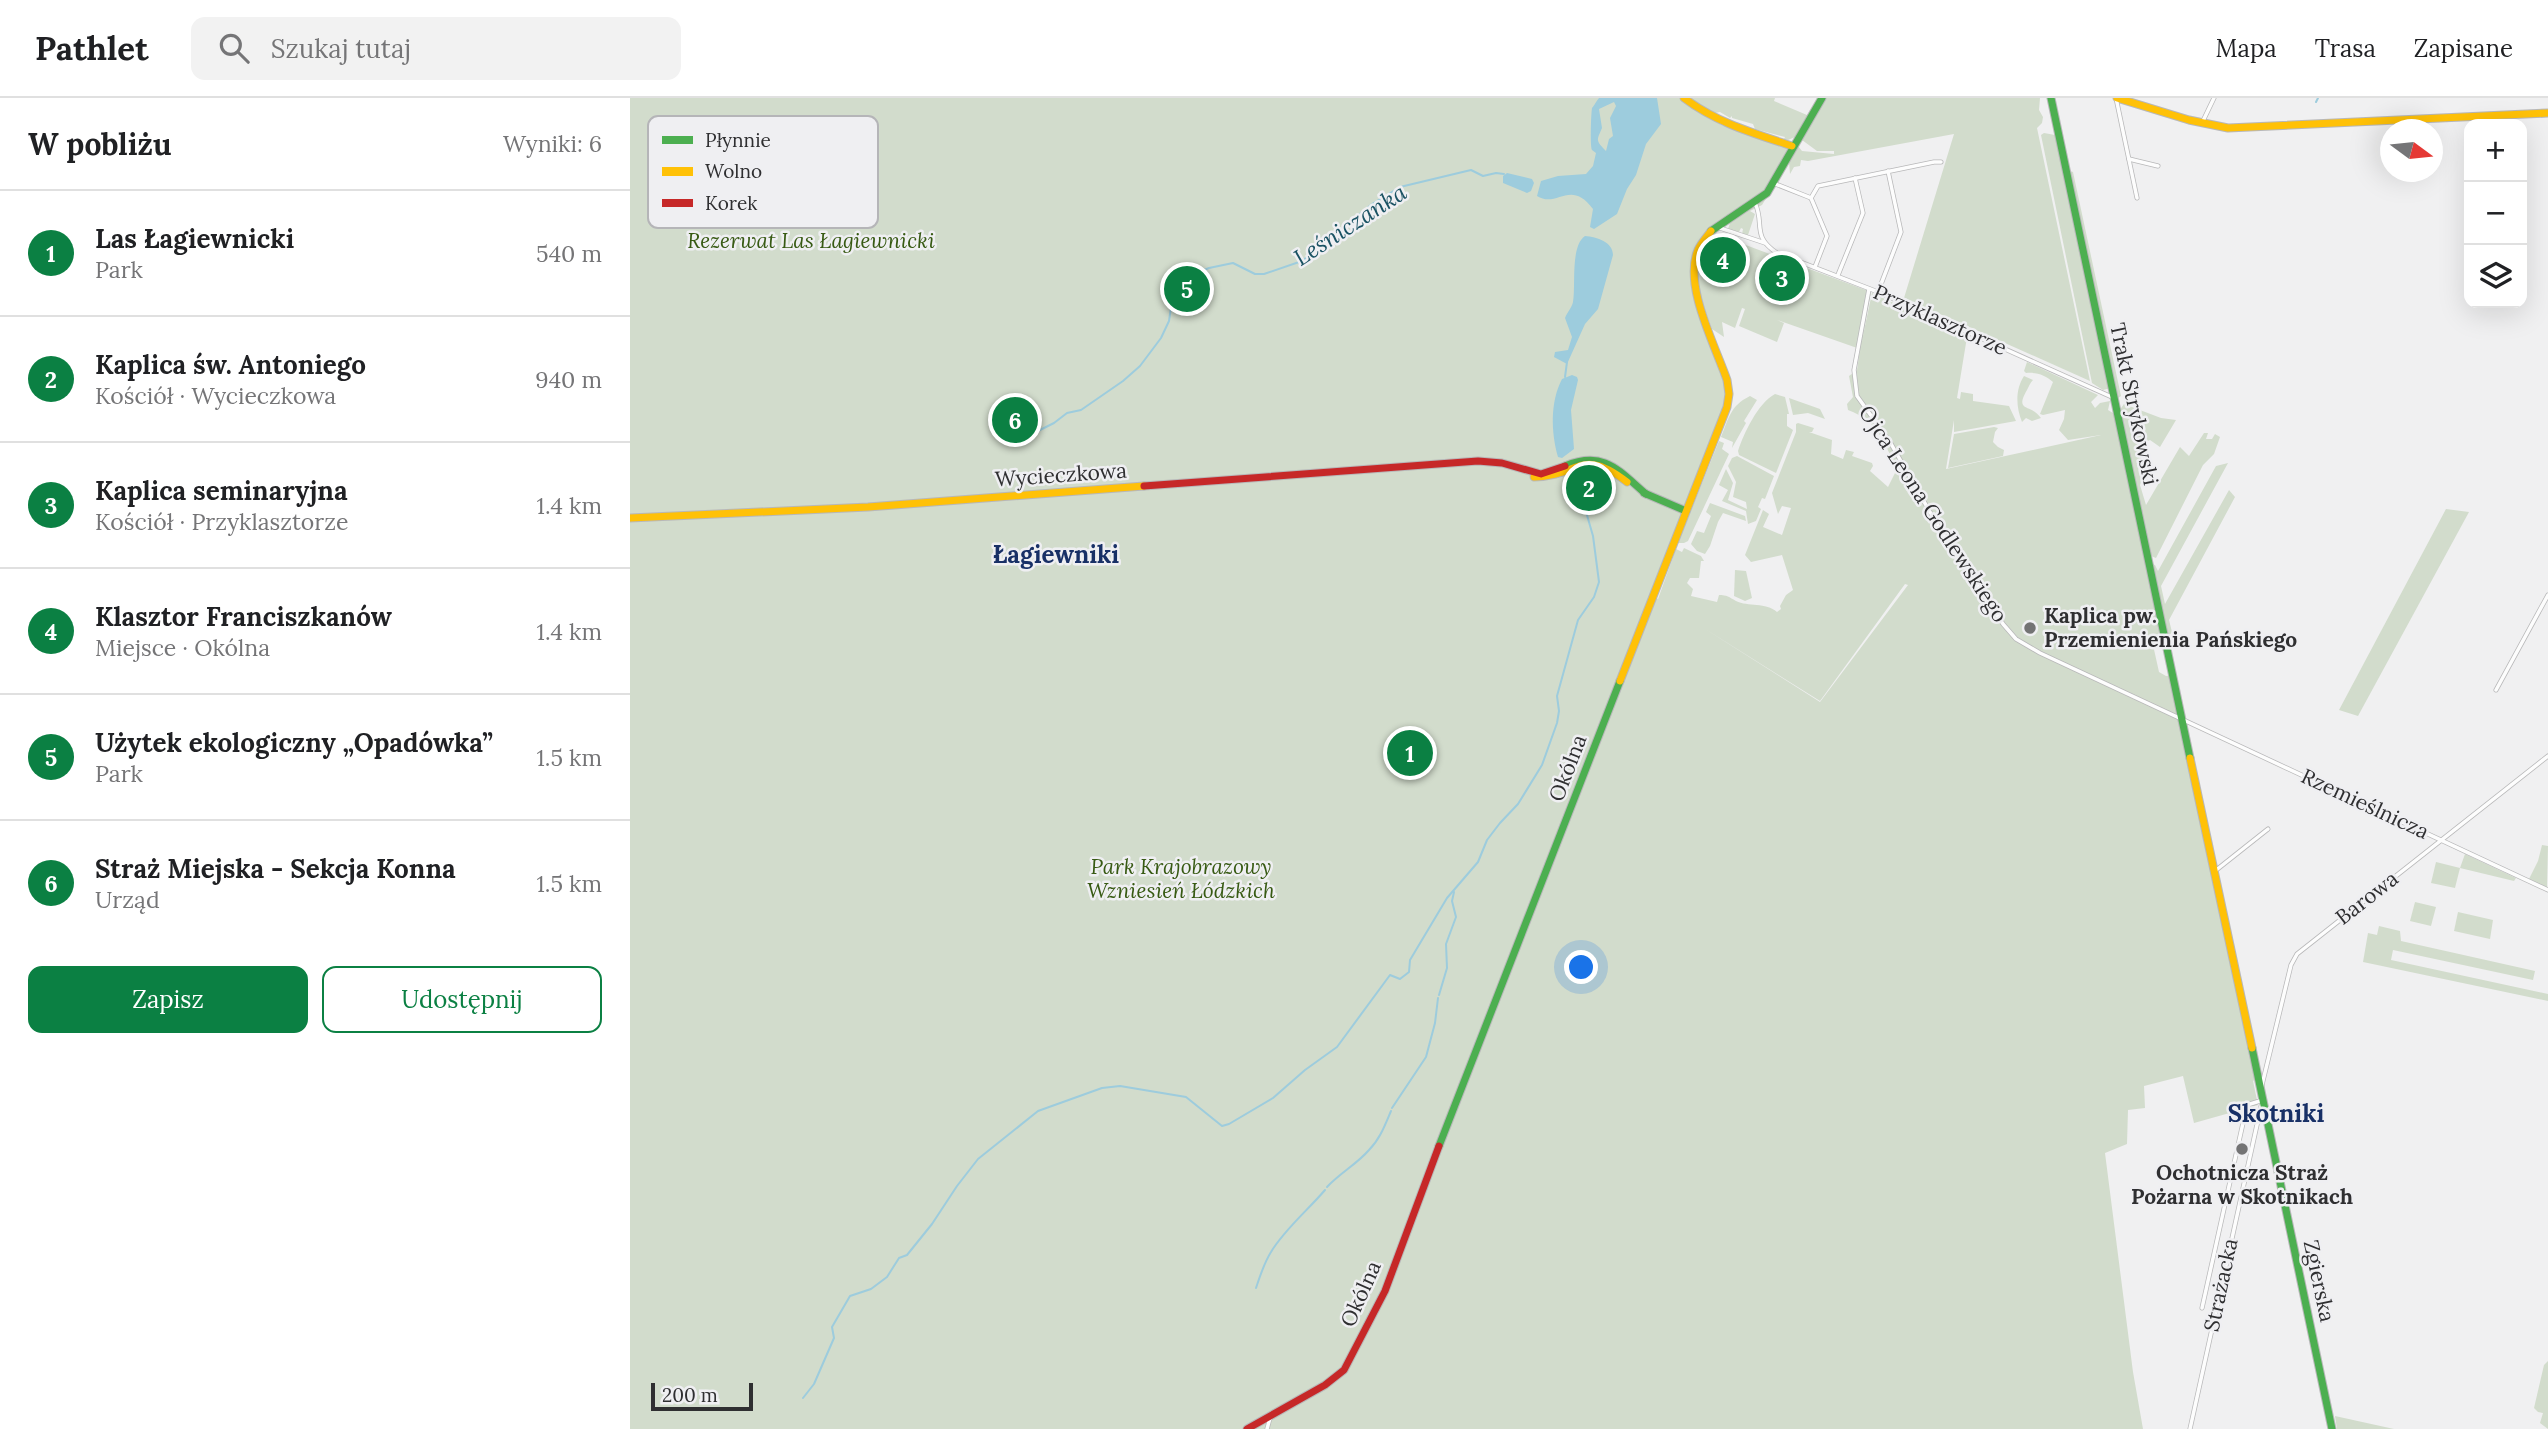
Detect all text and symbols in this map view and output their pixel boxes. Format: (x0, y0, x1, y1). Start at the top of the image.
search box (191, 17, 681, 80)
text: Pathlet (35, 27, 149, 69)
icon: search (215, 29, 253, 67)
text: Szukaj tutaj (271, 32, 411, 65)
text: Mapa (2216, 33, 2277, 64)
text: Trasa (2315, 33, 2376, 64)
text: Zapisane (2414, 33, 2513, 64)
legend (648, 116, 878, 228)
north arrow (2380, 119, 2443, 182)
map controls (2464, 119, 2527, 308)
button: + (2464, 119, 2527, 182)
text: W pobliżu (28, 125, 171, 163)
text: Płynnie (705, 128, 771, 152)
text: Wyniki: 6 (503, 129, 602, 158)
text: Wolno (705, 159, 762, 183)
water label: Leśniczanka (1288, 177, 1412, 272)
button: − (2464, 182, 2527, 245)
text: Korek (705, 191, 758, 215)
text: Las Łagiewnicki (95, 222, 294, 255)
park label: Rezerwat Las Łagiewnicki (687, 227, 935, 254)
pin: 4 (1700, 234, 1746, 286)
text: 1 (46, 239, 56, 268)
text: 540 m (536, 239, 602, 268)
button: layers (2464, 245, 2527, 308)
pin: 3 (1759, 252, 1805, 304)
text: Park (95, 255, 143, 284)
pin: 5 (1164, 263, 1210, 315)
street label: Przyklasztorze (1869, 278, 2011, 361)
street label: Trakt Strykowski (2104, 320, 2165, 488)
text: Kaplica św. Antoniego (95, 348, 366, 381)
text: 2 (45, 365, 57, 394)
text: 940 m (535, 365, 602, 394)
text: Kościół · Wycieczkowa (95, 381, 336, 410)
pin: 6 (992, 394, 1038, 446)
street label: Ojca Leona Godlewskiego (1853, 400, 2014, 627)
street label: Wycieczkowa (994, 456, 1128, 493)
pin: 2 (1566, 462, 1612, 514)
text: Kaplica seminaryjna (95, 474, 348, 507)
text: 3 (45, 491, 57, 520)
text: 1.4 km (537, 491, 602, 520)
text: Kościół · Przyklasztorze (95, 507, 348, 536)
district label: Łagiewniki (993, 539, 1119, 570)
text: Klasztor Franciszkanów (95, 600, 392, 633)
place label: Kaplica pw. Przemienienia Pańskiego (2044, 602, 2297, 653)
text: 4 (45, 617, 57, 646)
text: 1.4 km (537, 617, 602, 646)
marker: Kaplica pw. Przemienienia Pańskiego (2022, 620, 2038, 636)
text: Miejsce · Okólna (95, 633, 270, 662)
text: Użytek ekologiczny „Opadówka” (95, 726, 493, 759)
pin: 1 (1387, 727, 1433, 779)
street label: Okólna (1542, 730, 1593, 805)
text: 5 (45, 743, 57, 772)
text: 1.5 km (536, 743, 602, 772)
text: Park (95, 759, 143, 788)
street label: Rzemieślnicza (2297, 762, 2434, 845)
text: Straż Miejska - Sekcja Konna (95, 852, 456, 885)
park label: Park Krajobrazowy Wzniesień Łódzkich (1087, 853, 1275, 904)
street label: Barowa (2330, 865, 2404, 931)
text: 6 (44, 869, 58, 898)
text: 1.5 km (536, 869, 602, 898)
text: Urząd (95, 885, 160, 914)
your location (1564, 950, 1598, 984)
button: Zapisz (28, 966, 308, 1033)
button: Udostępnij (322, 966, 602, 1033)
district label: Skotniki (2228, 1098, 2324, 1129)
marker: Ochotnicza Straż Pożarna w Skotnikach (2234, 1141, 2250, 1157)
place label: Ochotnicza Straż Pożarna w Skotnikach (2131, 1159, 2353, 1210)
street label: Strażacka (2197, 1236, 2244, 1334)
street label: Zgierska (2298, 1237, 2341, 1325)
street label: Okólna (1334, 1256, 1387, 1331)
scale bar (651, 1380, 752, 1412)
text: 200 m (662, 1383, 718, 1407)

